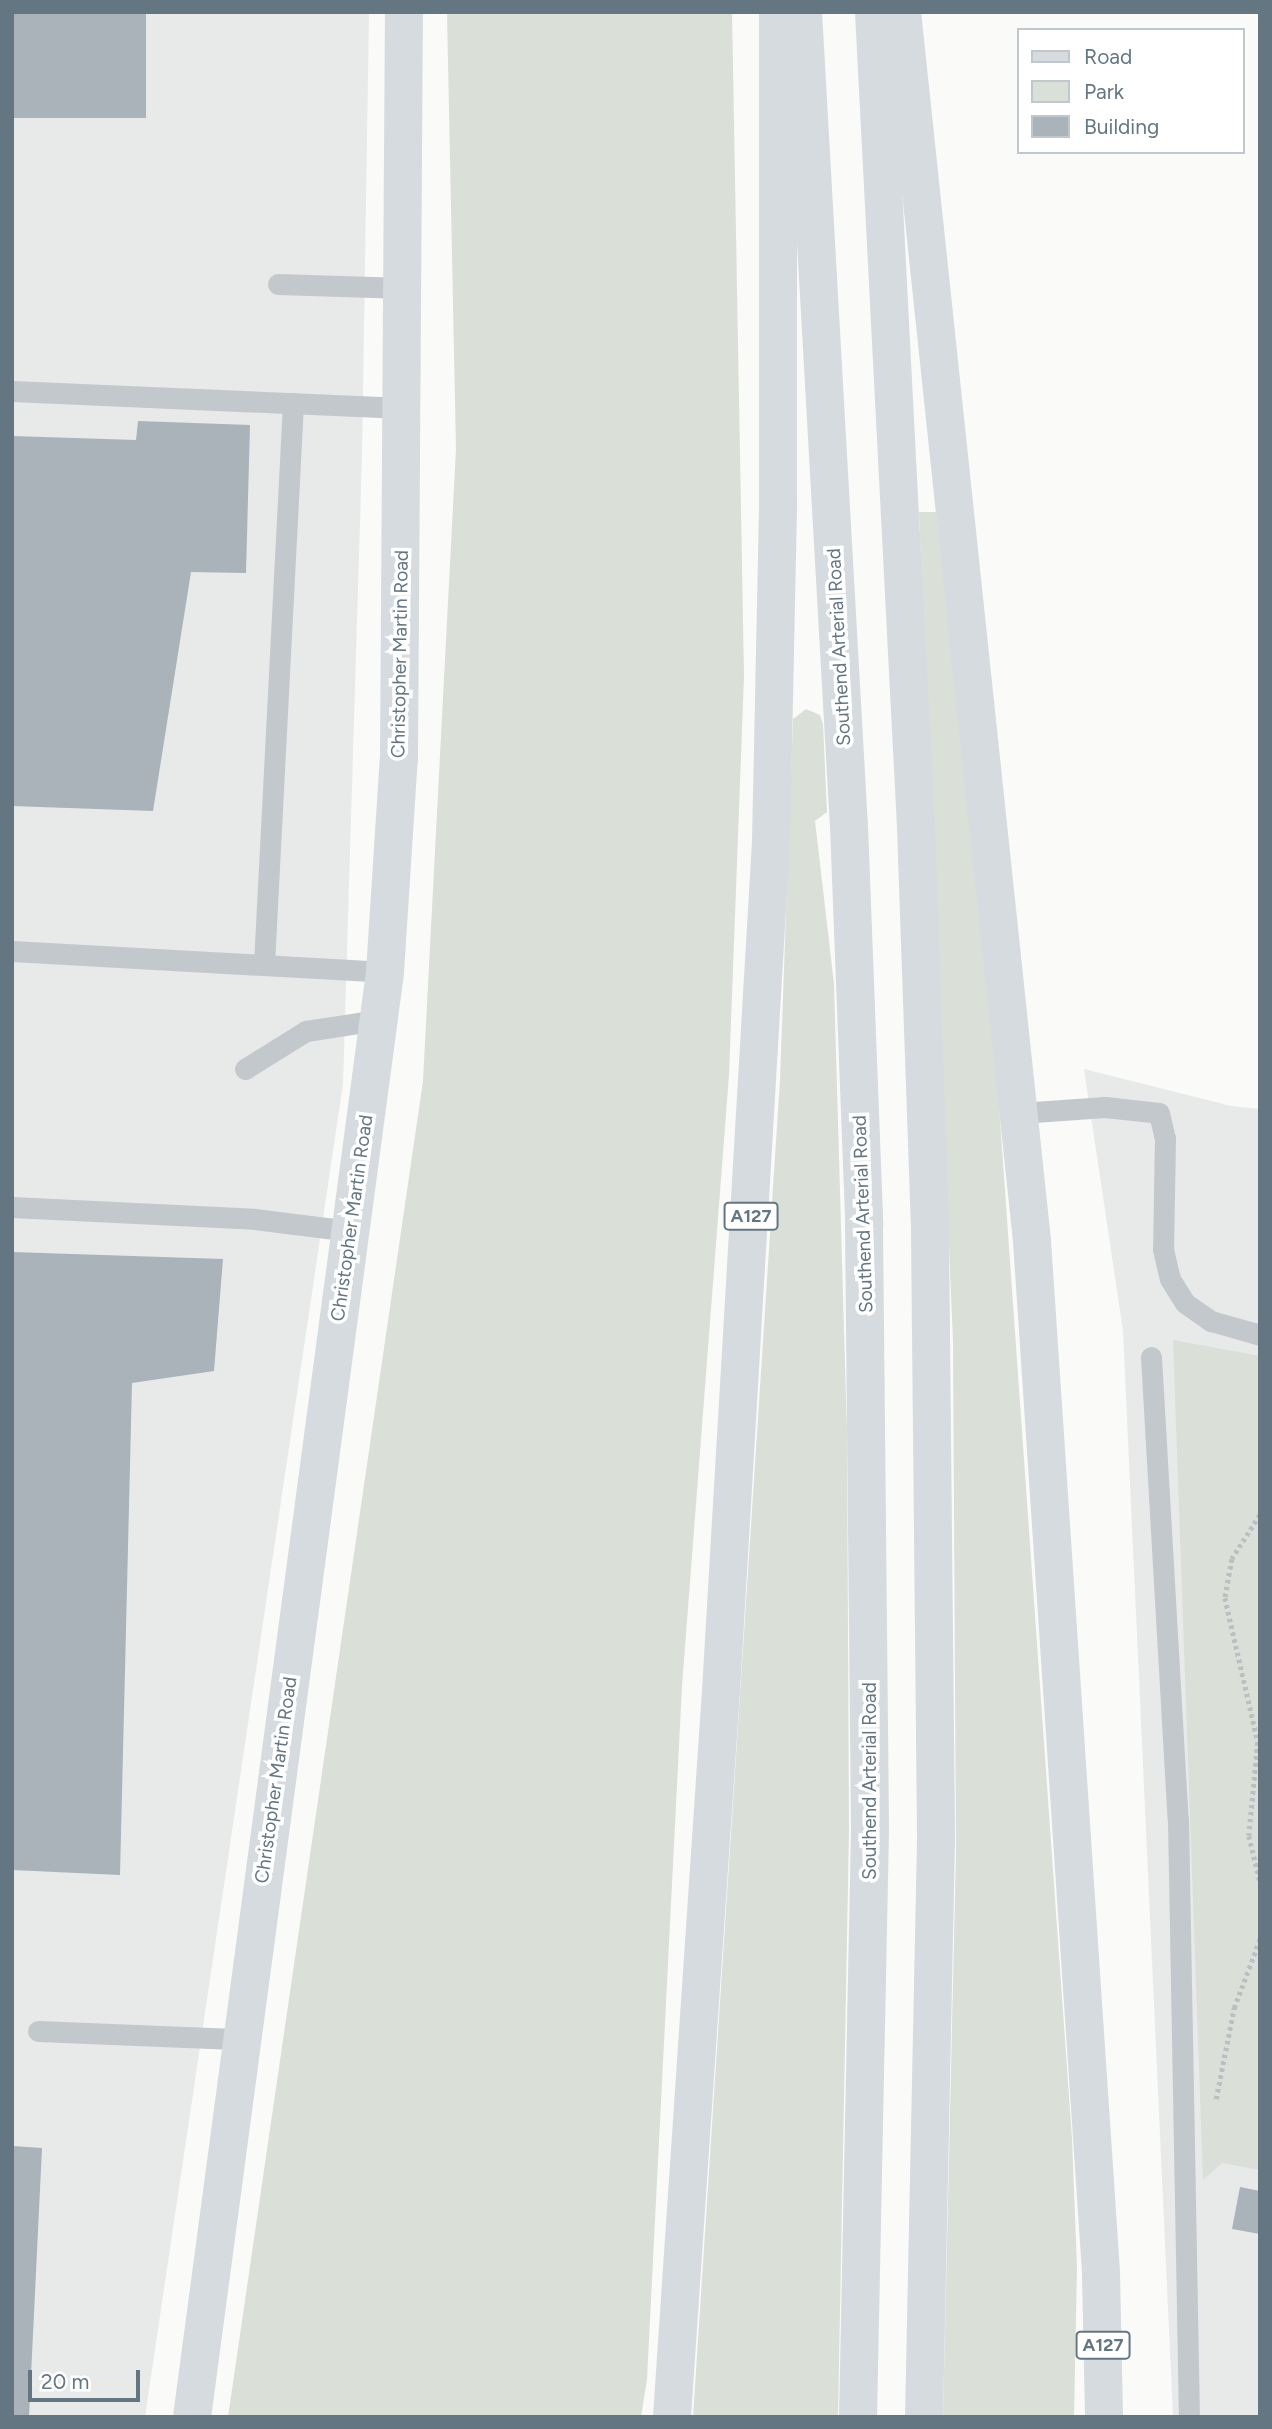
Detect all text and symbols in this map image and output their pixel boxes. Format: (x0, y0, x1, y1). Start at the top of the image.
legend (1016, 28, 1244, 154)
text: Road (1084, 44, 1132, 69)
text: Park (1084, 79, 1124, 104)
text: Building (1084, 114, 1159, 139)
street label: Southend Arterial Road (822, 548, 856, 746)
street label: Christopher Martin Road (387, 550, 413, 758)
street label: Christopher Martin Road (326, 1113, 378, 1323)
street label: Southend Arterial Road (848, 1115, 878, 1313)
road number: A127 (723, 1202, 779, 1231)
street label: Christopher Martin Road (250, 1675, 302, 1885)
street label: Southend Arterial Road (859, 1682, 881, 1880)
road number: A127 (1075, 2330, 1131, 2360)
scale bar (32, 2356, 144, 2400)
text: 20 m (41, 2369, 89, 2394)

